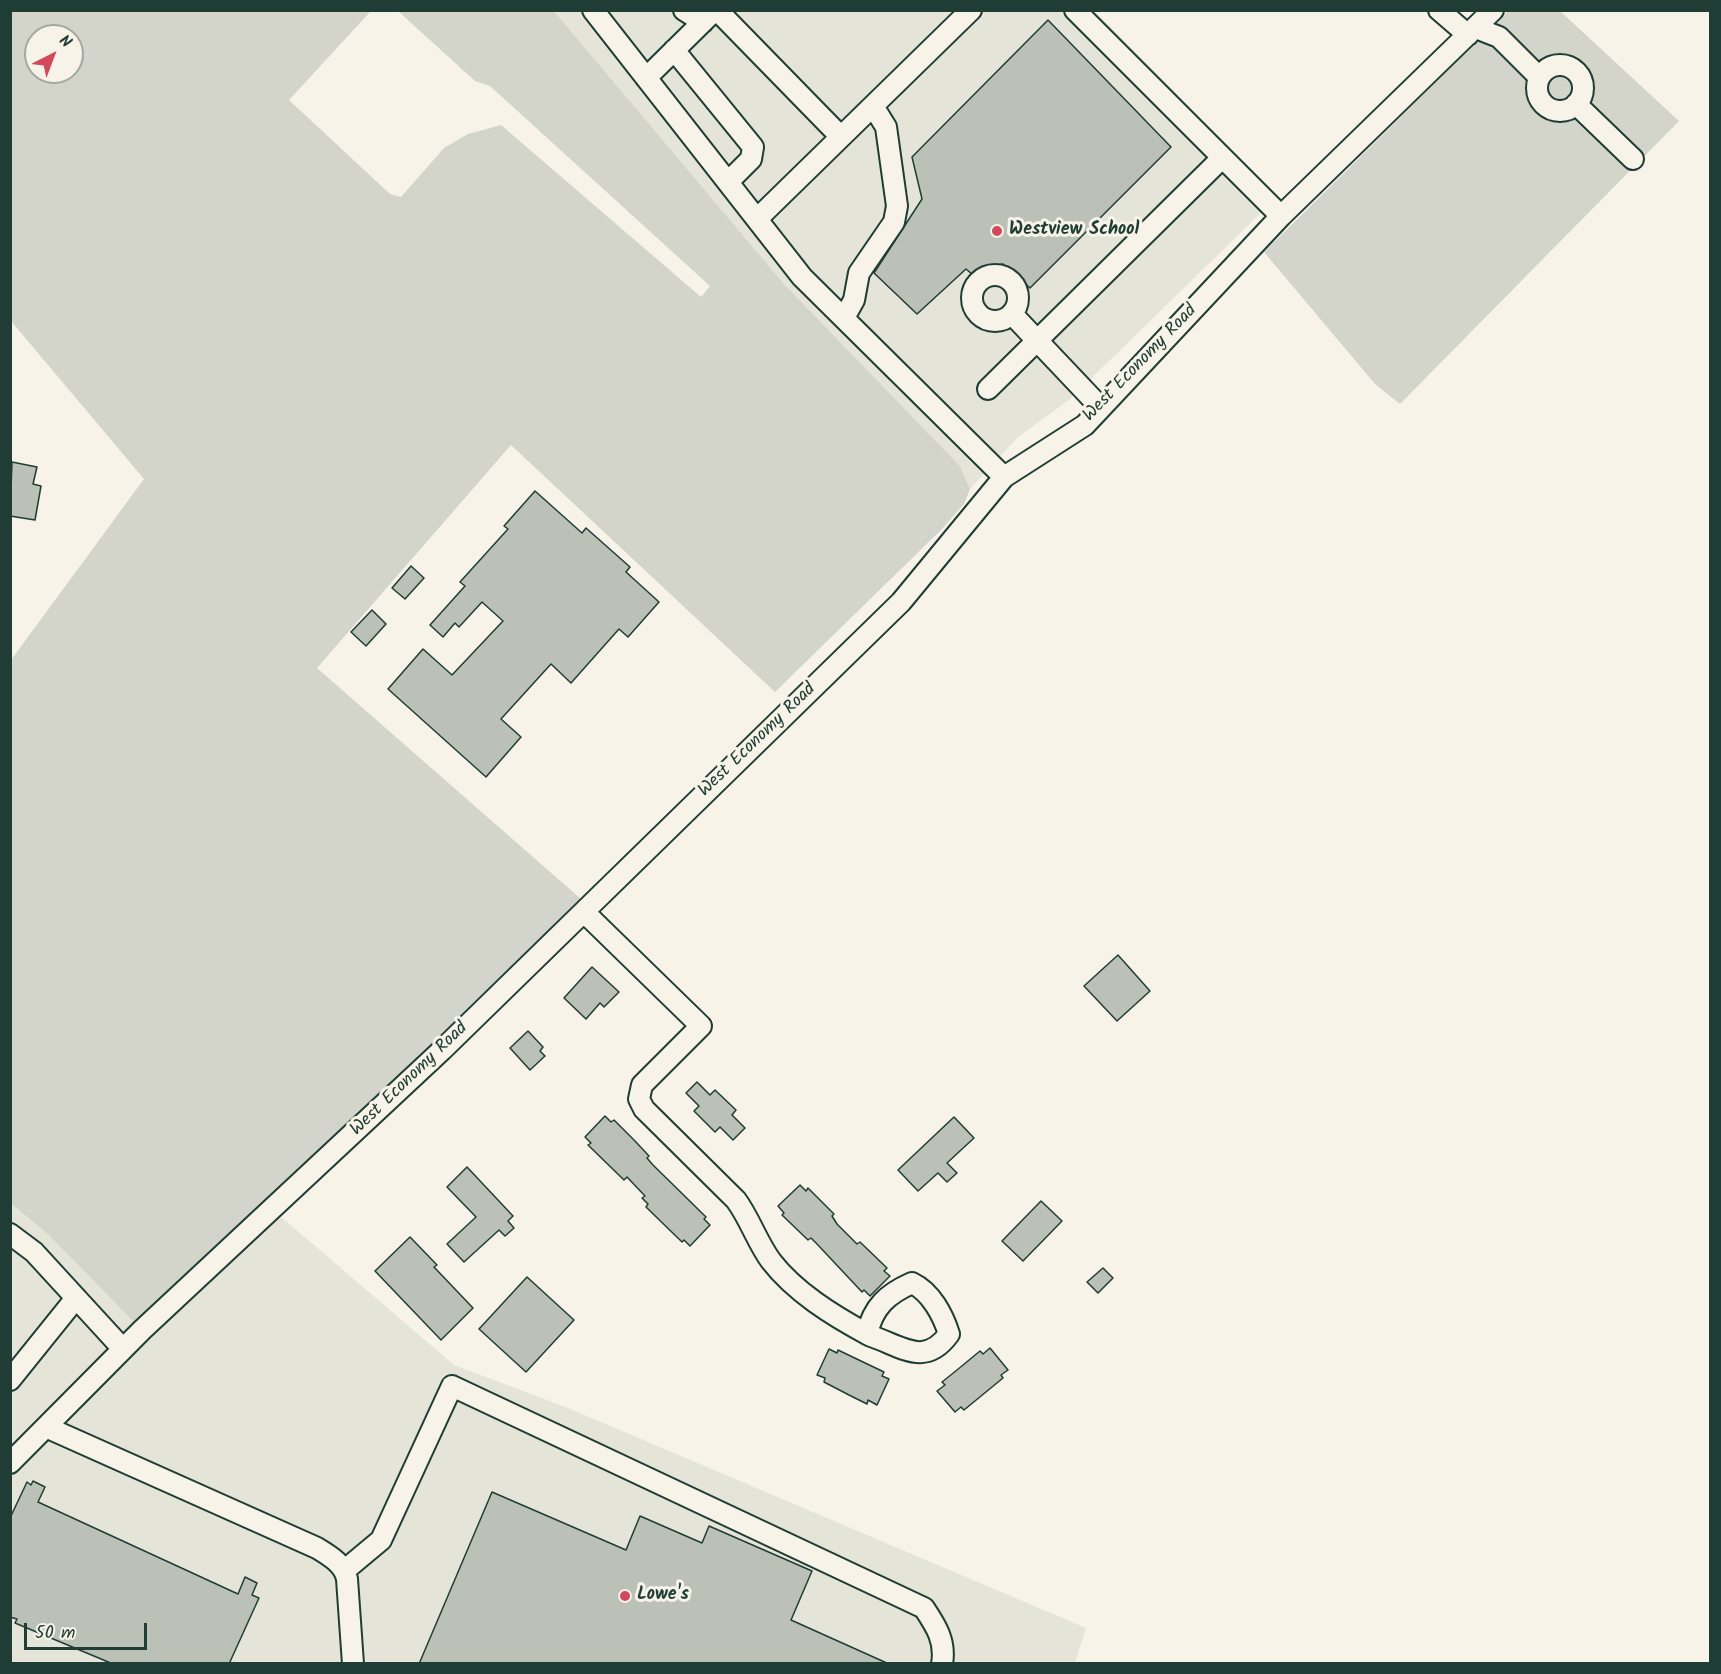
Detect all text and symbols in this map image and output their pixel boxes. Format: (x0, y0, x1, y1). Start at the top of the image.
north arrow (24, 24, 84, 84)
text: N (53, 29, 77, 54)
place label: Westview School (1009, 220, 1139, 242)
marker: Westview School (990, 224, 1004, 238)
street label: West Economy Road (1080, 301, 1202, 427)
street label: West Economy Road (695, 680, 821, 802)
street label: West Economy Road (347, 1019, 473, 1141)
place label: Lowe's (637, 1585, 689, 1607)
marker: Lowe's (618, 1589, 632, 1603)
scale bar (27, 1611, 150, 1649)
text: 50 m (35, 1619, 75, 1648)

